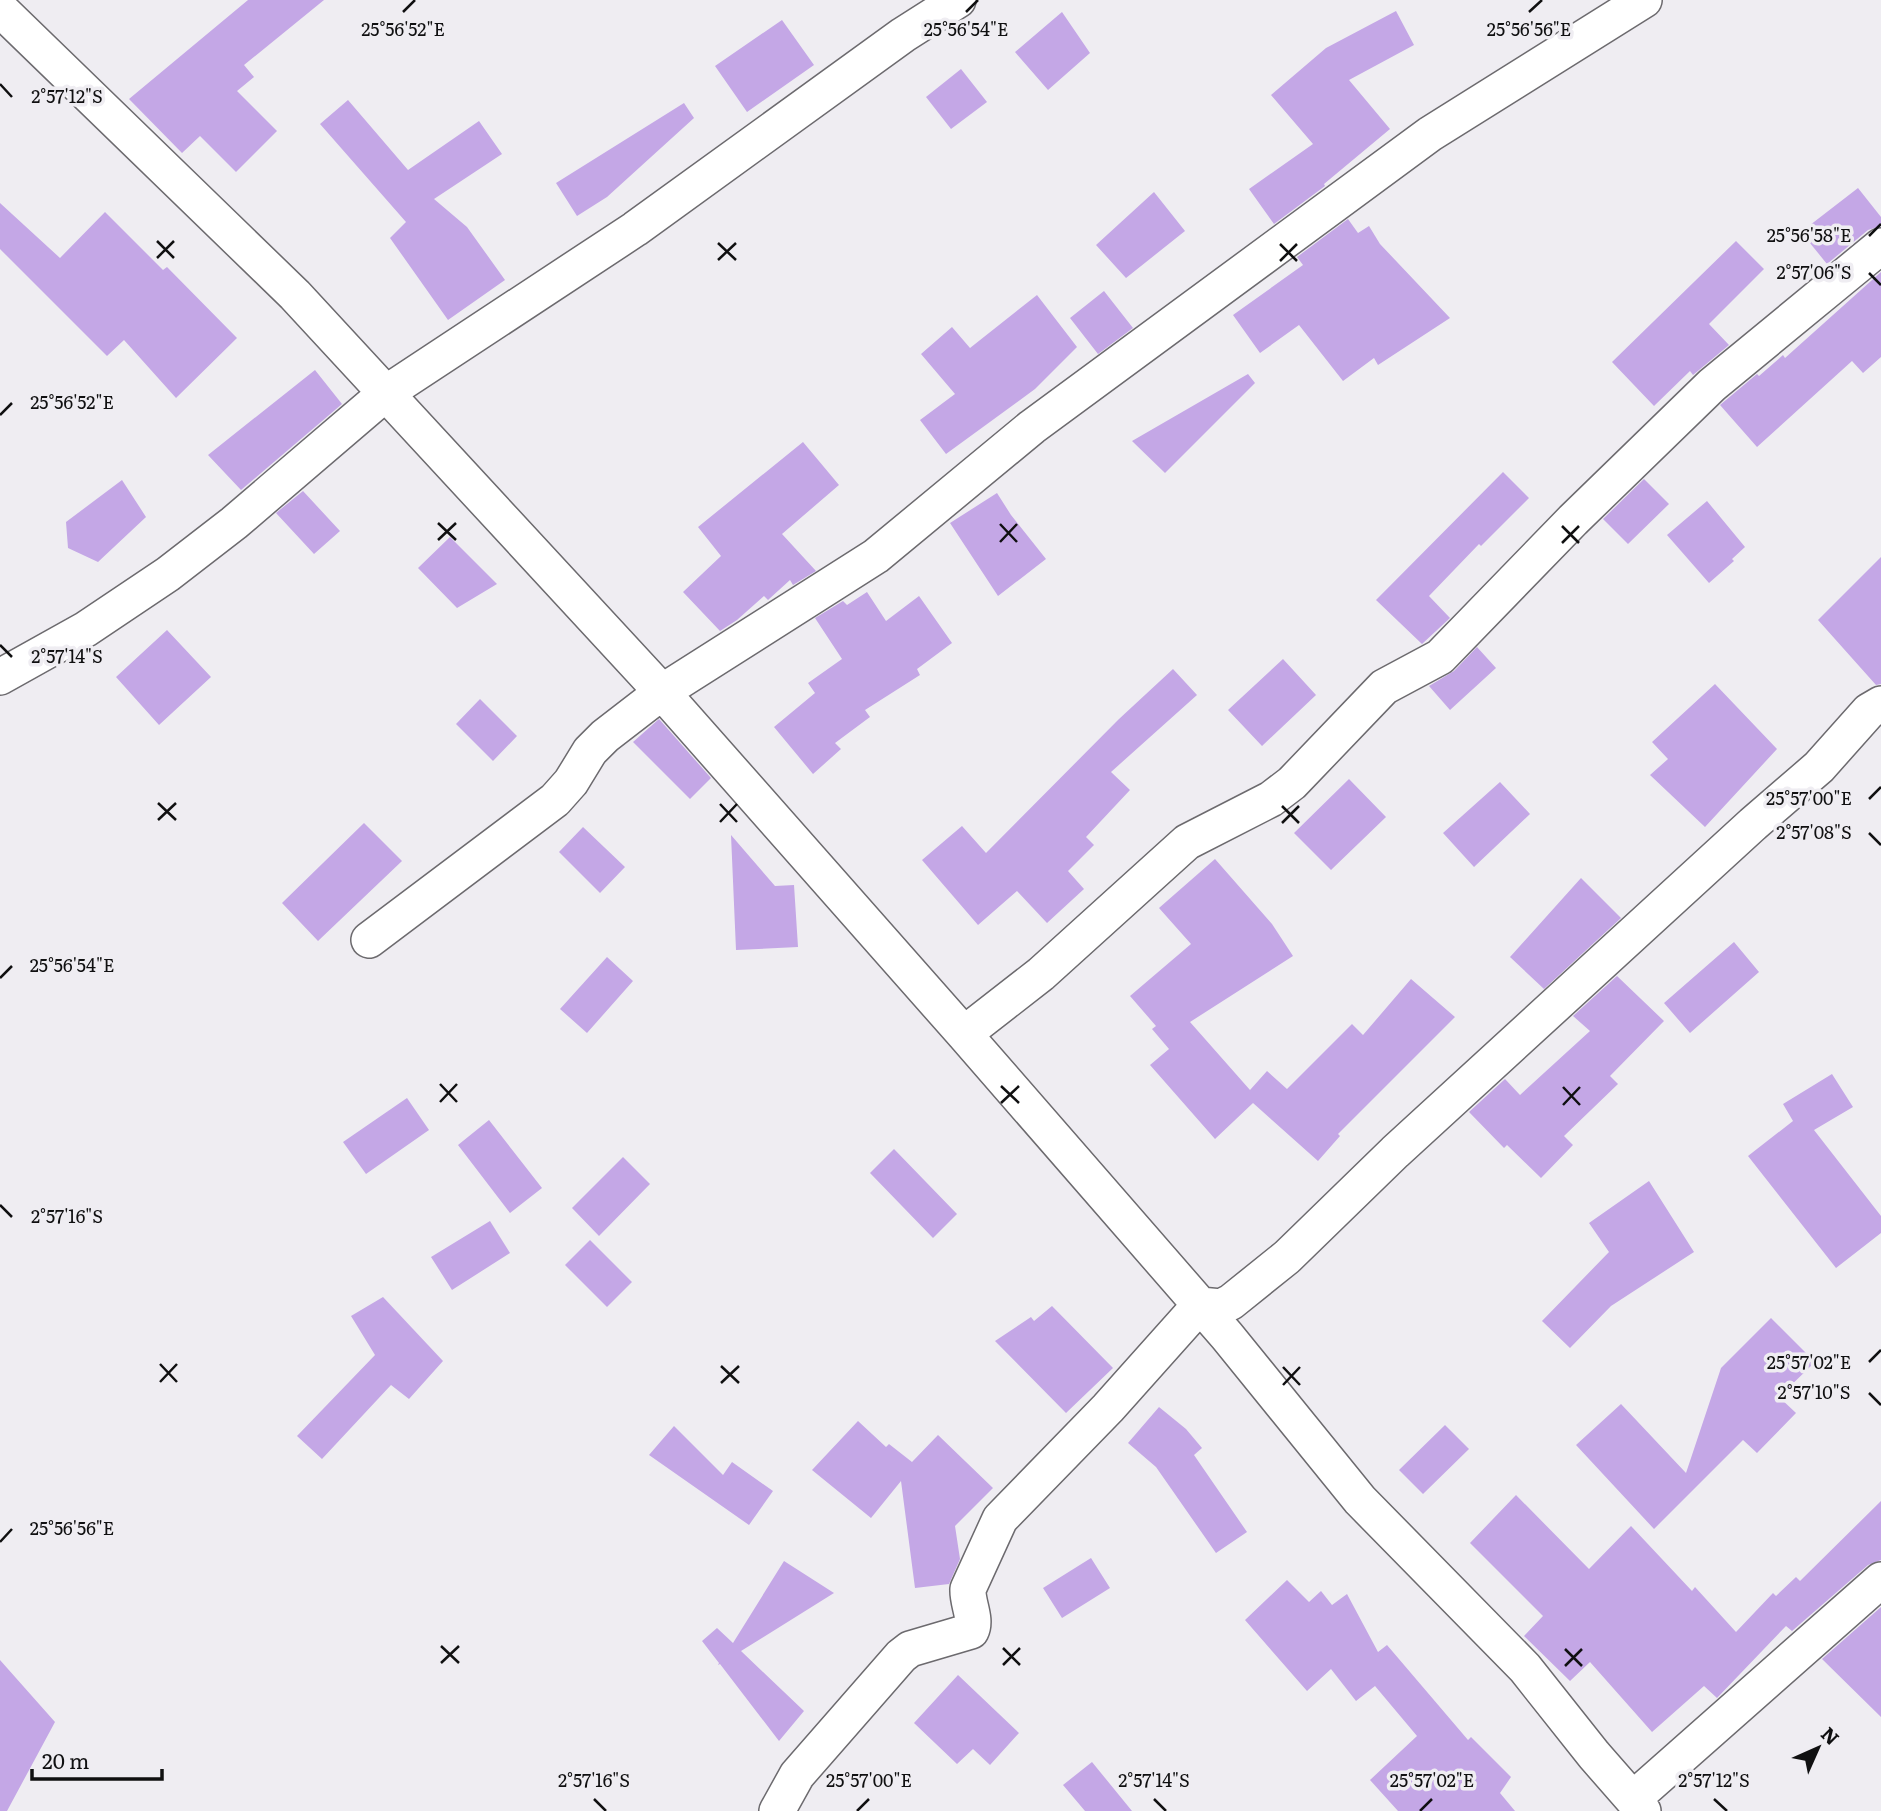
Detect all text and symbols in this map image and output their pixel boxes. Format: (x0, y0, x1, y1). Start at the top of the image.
text: 25°56'52"E (361, 15, 445, 42)
text: 25°56'54"E (924, 15, 1008, 42)
text: 25°56'56"E (1487, 15, 1571, 42)
text: 2°57'12"S (31, 82, 103, 109)
text: 25°56'58"E (1767, 221, 1851, 248)
text: 2°57'06"S (1776, 258, 1852, 285)
text: 25°56'52"E (30, 388, 114, 415)
text: 2°57'14"S (31, 642, 103, 669)
text: 25°57'00"E (1766, 784, 1852, 811)
text: 2°57'08"S (1776, 818, 1852, 845)
text: 25°56'54"E (30, 951, 114, 978)
text: 2°57'16"S (31, 1202, 103, 1229)
text: 25°57'02"E (1767, 1348, 1851, 1375)
text: 2°57'10"S (1778, 1378, 1850, 1405)
text: 25°56'56"E (30, 1514, 114, 1541)
north arrow (1783, 1713, 1853, 1783)
text: N (1815, 1720, 1846, 1751)
scale bar (32, 1738, 161, 1782)
text: 20 m (42, 1744, 89, 1775)
text: 2°57'16"S (558, 1766, 630, 1793)
text: 25°57'00"E (826, 1766, 912, 1793)
text: 2°57'14"S (1118, 1766, 1190, 1793)
text: 25°57'02"E (1390, 1766, 1474, 1793)
text: 2°57'12"S (1678, 1766, 1750, 1793)

